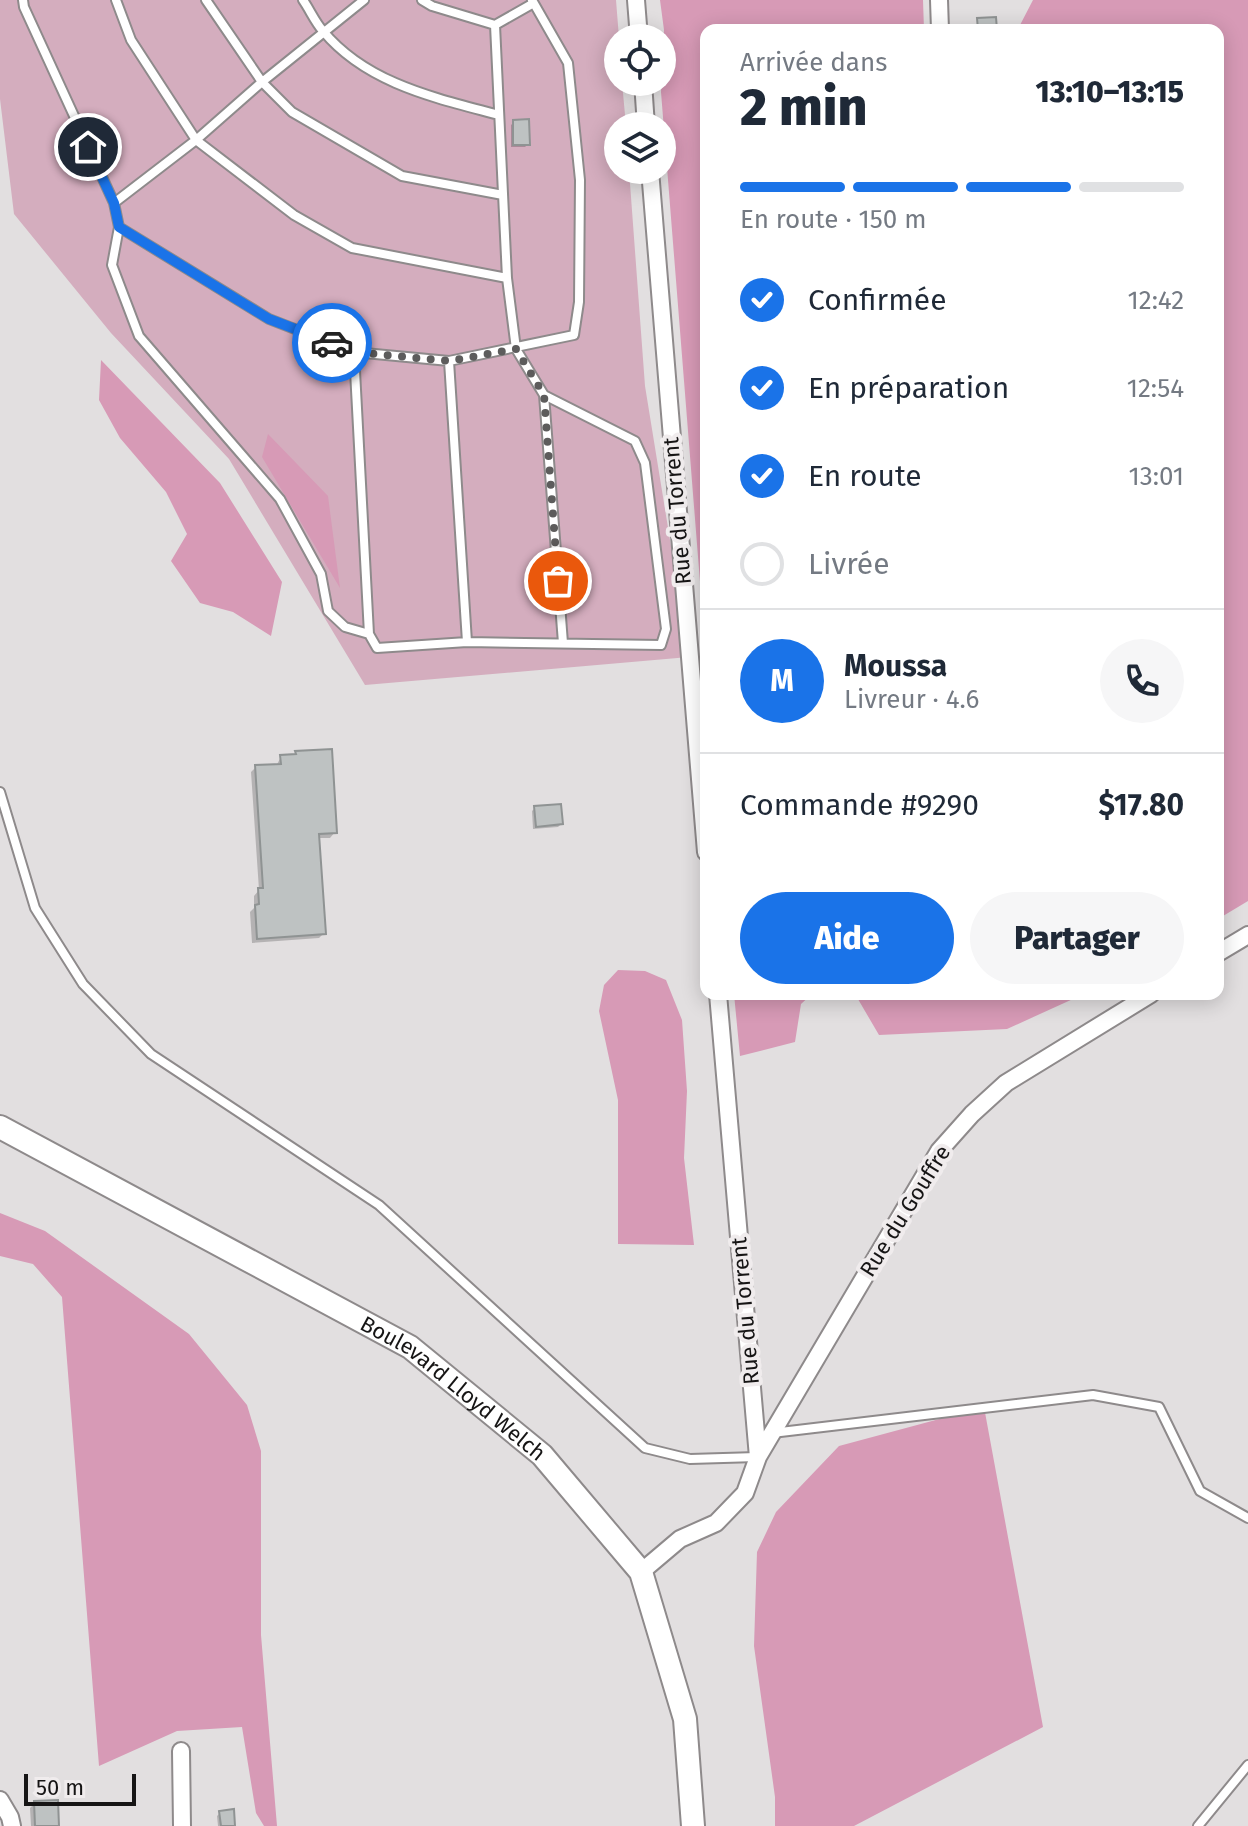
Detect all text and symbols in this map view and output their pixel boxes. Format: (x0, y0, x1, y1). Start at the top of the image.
map controls (604, 24, 676, 184)
button: locate (604, 24, 676, 96)
text: Arrivée dans (740, 47, 887, 78)
text: 13:10–13:15 (1036, 74, 1184, 110)
text: 2 min (740, 76, 867, 139)
button: layers (604, 112, 676, 184)
pin (54, 113, 122, 181)
icon: home (66, 125, 110, 169)
text: En route · 150 m (740, 204, 927, 235)
icon: check (740, 278, 784, 322)
text: Confirmée (808, 282, 947, 318)
text: 12:42 (1128, 285, 1184, 316)
courier (292, 303, 372, 383)
icon: car (310, 321, 354, 365)
icon: check (740, 366, 784, 410)
text: En préparation (808, 370, 1009, 406)
text: 12:54 (1127, 373, 1184, 404)
street label: Rue du Torrent (657, 436, 697, 586)
icon: check (740, 454, 784, 498)
text: En route (808, 458, 922, 494)
text: 13:01 (1128, 461, 1184, 492)
text: Livrée (808, 546, 890, 582)
pin (524, 547, 592, 615)
icon: bag (536, 559, 580, 603)
button: phone (1100, 639, 1184, 723)
text: Moussa (844, 648, 947, 684)
text: M (770, 663, 794, 699)
text: Livreur · 4.6 (844, 684, 979, 715)
text: Commande #9290 (740, 787, 979, 823)
text: $17.80 (1098, 787, 1184, 823)
button: Aide (740, 892, 954, 984)
button: Partager (970, 892, 1184, 984)
street label: Rue du Gouffre (854, 1140, 956, 1282)
street label: Rue du Torrent (725, 1236, 765, 1386)
street label: Boulevard Lloyd Welch (356, 1309, 551, 1466)
scale bar (24, 1770, 136, 1806)
text: 50 m (36, 1774, 84, 1801)

